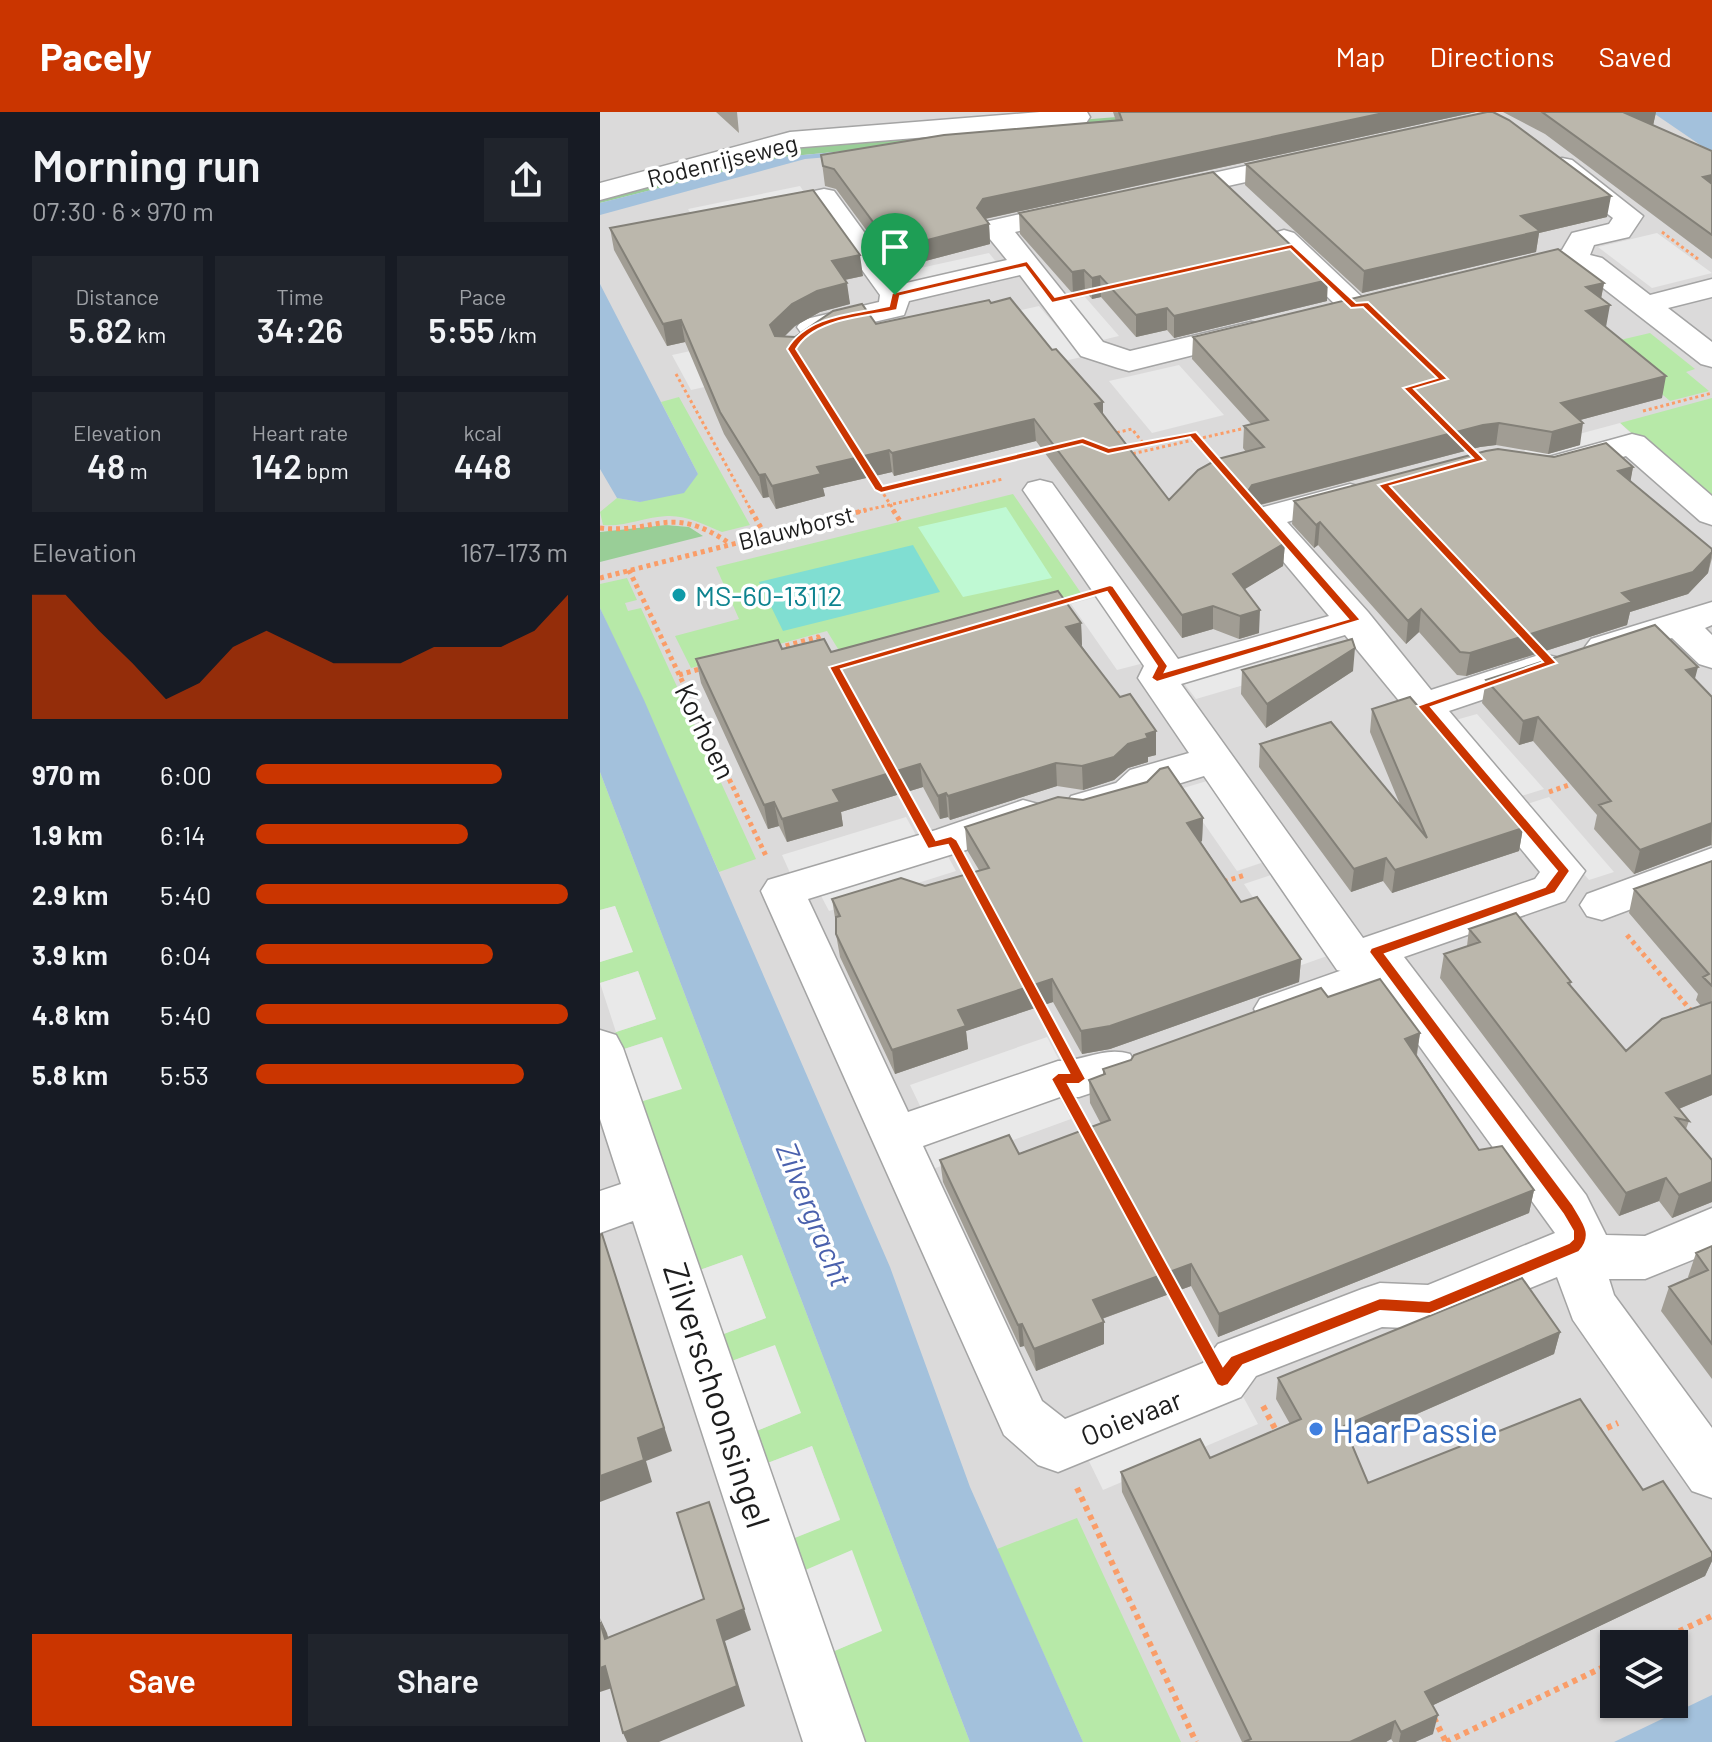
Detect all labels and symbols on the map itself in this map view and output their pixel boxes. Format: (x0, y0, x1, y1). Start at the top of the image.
street label: Rodenrijseweg (644, 127, 800, 193)
pin (861, 213, 929, 295)
street label: Blauwborst (735, 499, 857, 555)
place label: MS-60-13112 (695, 578, 842, 612)
marker: MS-60-13112 (670, 586, 688, 604)
street label: Korhoen (668, 678, 744, 784)
water label: Zilvergracht (770, 1137, 860, 1292)
street label: Zilverschoonsingel (656, 1257, 780, 1533)
street label: Ooievaar (1075, 1381, 1187, 1453)
place label: HaarPassie (1332, 1409, 1498, 1450)
marker: HaarPassie (1307, 1420, 1325, 1438)

